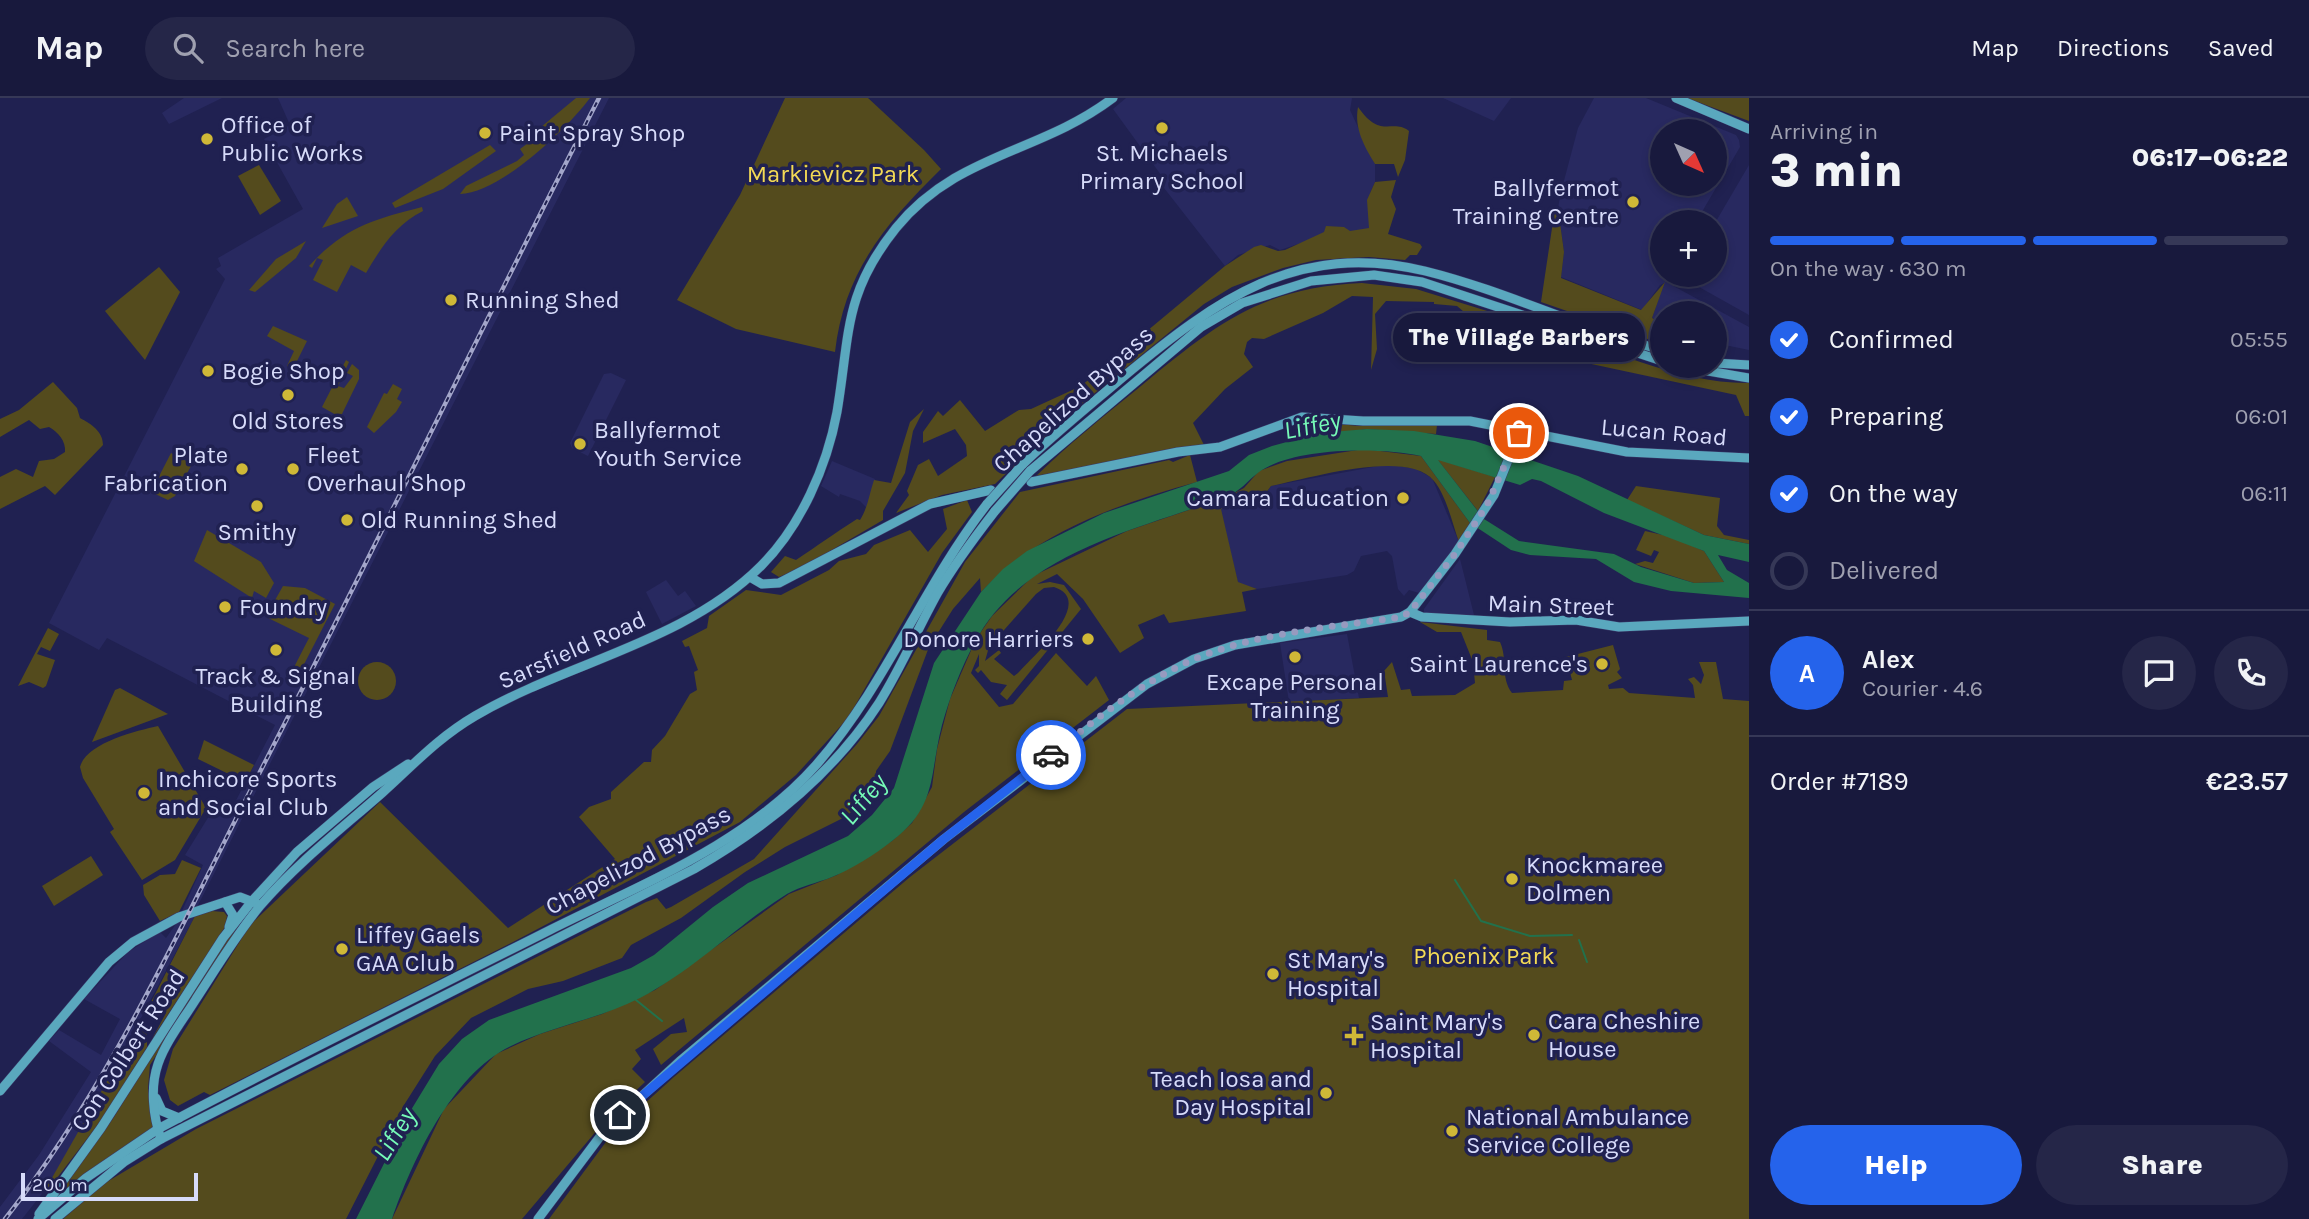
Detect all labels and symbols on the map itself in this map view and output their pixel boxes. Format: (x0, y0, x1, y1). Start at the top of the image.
place label: Office of Public Works (221, 111, 364, 167)
place label: Paint Spray Shop (499, 119, 685, 147)
north arrow (1650, 119, 1727, 196)
marker: St. Michaels Primary School (1154, 120, 1170, 136)
marker: Paint Spray Shop (477, 125, 493, 141)
marker: Office of Public Works (199, 131, 215, 147)
place label: St. Michaels Primary School (1080, 139, 1244, 195)
park label: Markievicz Park (747, 160, 919, 188)
place label: Ballyfermot Training Centre (1453, 174, 1619, 230)
marker: Ballyfermot Training Centre (1625, 194, 1641, 210)
place label: Running Shed (465, 286, 620, 314)
marker: Running Shed (443, 292, 459, 308)
callout: The Village Barbers (1393, 314, 1645, 363)
street label: Chapelizod Bypass (987, 320, 1159, 478)
place label: Bogie Shop (222, 357, 345, 385)
marker: Bogie Shop (200, 363, 216, 379)
marker: Old Stores (280, 387, 296, 403)
pin (1489, 403, 1549, 463)
water label: Liffey (1281, 405, 1344, 446)
place label: Old Stores (232, 407, 344, 435)
street label: Lucan Road (1600, 413, 1728, 451)
place label: Ballyfermot Youth Service (594, 416, 742, 472)
marker: Ballyfermot Youth Service (572, 436, 588, 452)
place label: Plate Fabrication (103, 441, 228, 497)
place label: Fleet Overhaul Shop (307, 441, 466, 497)
marker: Plate Fabrication (234, 461, 250, 477)
marker: Fleet Overhaul Shop (285, 461, 301, 477)
place label: Camara Education (1186, 484, 1389, 512)
marker: Camara Education (1395, 490, 1411, 506)
marker: Smithy (249, 498, 265, 514)
place label: Old Running Shed (361, 506, 558, 534)
marker: Old Running Shed (339, 512, 355, 528)
place label: Smithy (218, 518, 296, 546)
street label: Main Street (1487, 589, 1615, 621)
place label: Foundry (239, 593, 327, 621)
marker: Foundry (217, 599, 233, 615)
street label: Sarsfield Road (494, 605, 650, 695)
place label: Donore Harriers (903, 625, 1074, 653)
marker: Donore Harriers (1080, 631, 1096, 647)
marker: Track & Signal Building (268, 642, 284, 658)
marker: Excape Personal Training (1287, 649, 1303, 665)
place label: Saint Laurence's (1409, 650, 1588, 678)
marker: Saint Laurence's (1594, 656, 1610, 672)
place label: Track & Signal Building (195, 662, 357, 718)
place label: Excape Personal Training (1206, 668, 1384, 724)
courier (1016, 720, 1086, 790)
place label: Inchicore Sports and Social Club (158, 765, 337, 821)
water label: Liffey (833, 767, 894, 831)
marker: Inchicore Sports and Social Club (136, 785, 152, 801)
street label: Chapelizod Bypass (541, 799, 735, 921)
place label: Knockmaree Dolmen (1526, 851, 1663, 907)
marker: Knockmaree Dolmen (1504, 871, 1520, 887)
place label: Liffey Gaels GAA Club (356, 921, 480, 977)
marker: Liffey Gaels GAA Club (334, 941, 350, 957)
park label: Phoenix Park (1413, 942, 1555, 970)
place label: St Mary's Hospital (1287, 946, 1386, 1002)
street label: Con Colbert Road (65, 964, 191, 1136)
marker: St Mary's Hospital (1265, 966, 1281, 982)
place label: Cara Cheshire House (1548, 1007, 1700, 1063)
place label: Saint Mary's Hospital (1370, 1008, 1503, 1064)
marker: Saint Mary's Hospital (1344, 1026, 1364, 1046)
marker: Cara Cheshire House (1526, 1027, 1542, 1043)
place label: Teach Iosa and Day Hospital (1150, 1065, 1312, 1121)
pin (590, 1085, 650, 1145)
marker: Teach Iosa and Day Hospital (1318, 1085, 1334, 1101)
water label: Liffey (366, 1101, 423, 1167)
place label: National Ambulance Service College (1466, 1103, 1689, 1159)
marker: National Ambulance Service College (1444, 1123, 1460, 1139)
scale bar (21, 1170, 198, 1202)

